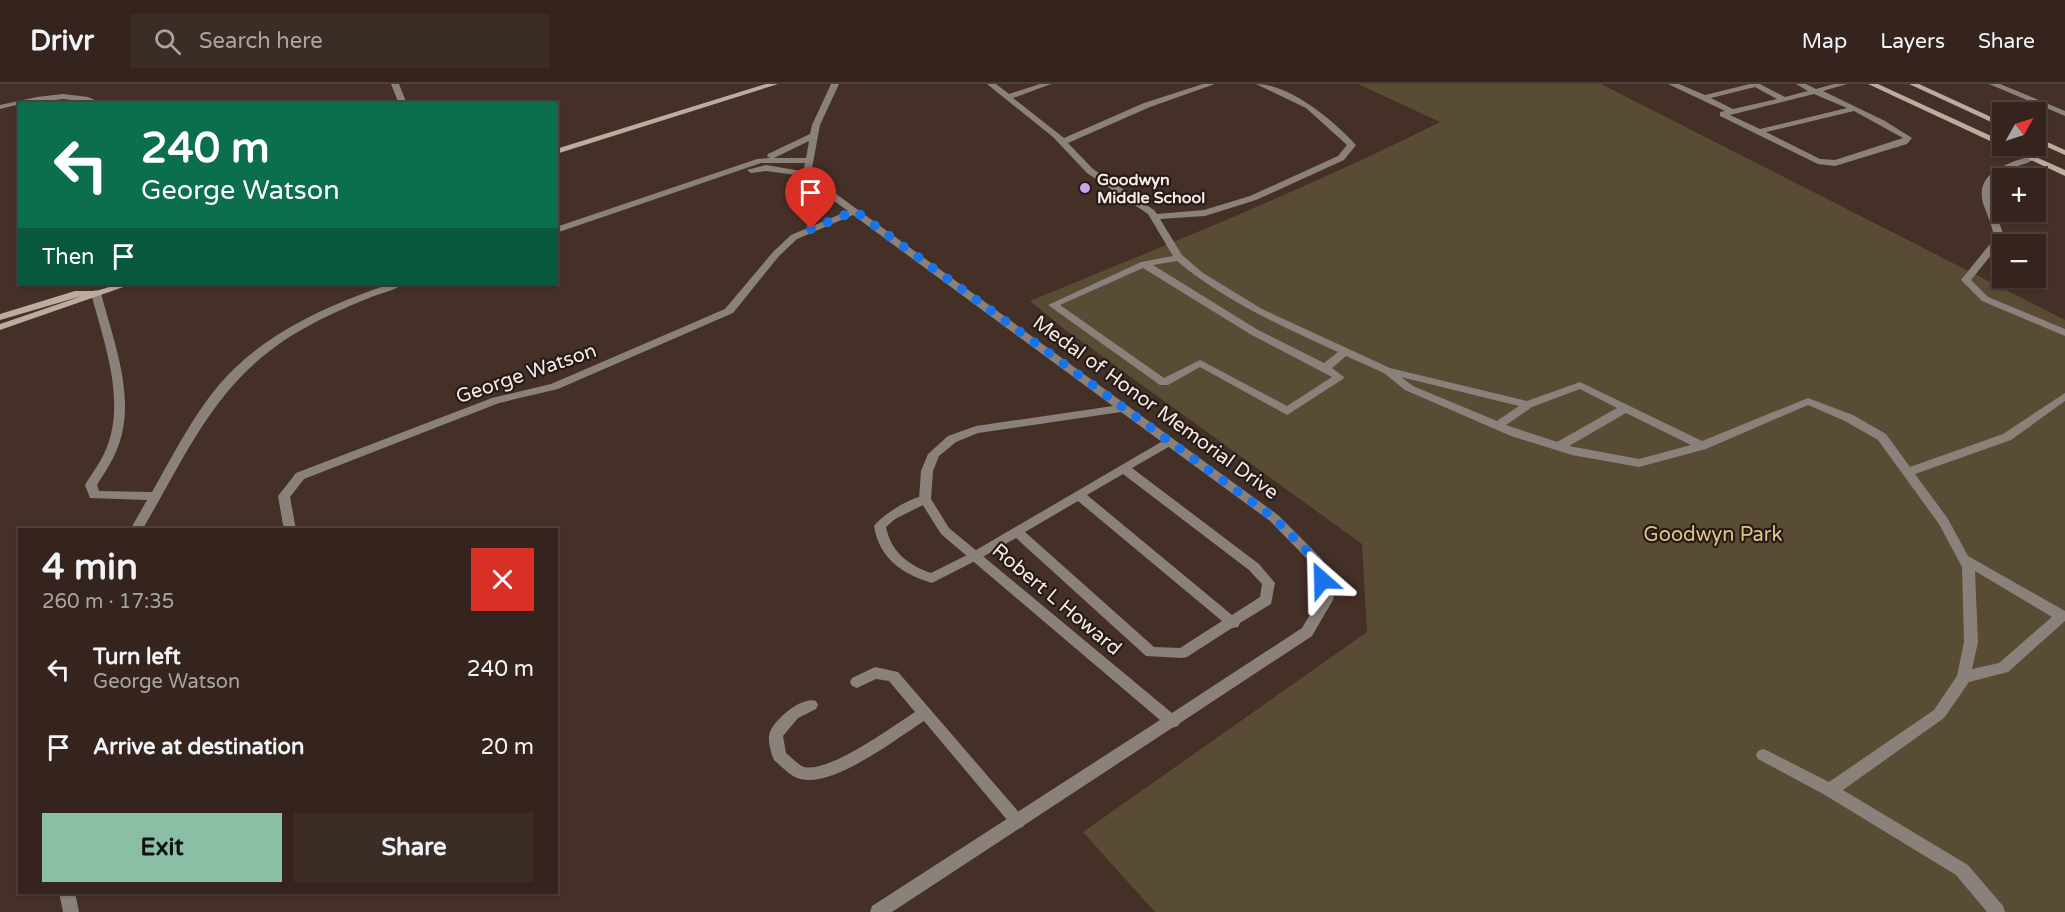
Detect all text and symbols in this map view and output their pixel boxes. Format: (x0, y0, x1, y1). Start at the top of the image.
search box (130, 14, 550, 68)
text: Drivr (30, 24, 94, 58)
icon: search (151, 25, 184, 58)
text: Search here (199, 28, 323, 54)
text: Map (1802, 29, 1847, 54)
text: Layers (1880, 29, 1945, 54)
text: Share (1978, 29, 2035, 54)
north arrow (1992, 102, 2046, 156)
map controls (1992, 102, 2046, 288)
text: 240 m (141, 123, 270, 174)
icon: left (42, 126, 120, 204)
pin (785, 167, 836, 229)
button: + (1992, 168, 2046, 222)
place label: Goodwyn Middle School (1097, 170, 1205, 208)
text: George Watson (141, 174, 340, 207)
icon: arrive (794, 176, 827, 209)
marker: Goodwyn Middle School (1078, 181, 1092, 195)
button: − (1992, 234, 2046, 288)
icon: arrive (107, 240, 140, 273)
text: Then (42, 244, 95, 270)
street label: Medal of Honor Memorial Drive (1028, 311, 1283, 505)
street label: George Watson (453, 339, 600, 409)
park label: Goodwyn Park (1644, 523, 1782, 547)
street label: Robert L Howard (987, 539, 1126, 661)
text: 4 min (42, 546, 138, 589)
button: close (471, 548, 534, 611)
position arrow (1290, 548, 1354, 612)
text: 260 m · 17:35 (42, 590, 174, 614)
text: Turn left (93, 644, 181, 670)
icon: left (42, 653, 75, 686)
text: 240 m (467, 656, 534, 682)
text: George Watson (93, 670, 240, 694)
icon: arrive (42, 731, 75, 764)
text: Arrive at destination (93, 734, 304, 760)
text: 20 m (480, 734, 534, 760)
button: Exit (42, 813, 282, 882)
button: Share (294, 813, 534, 882)

